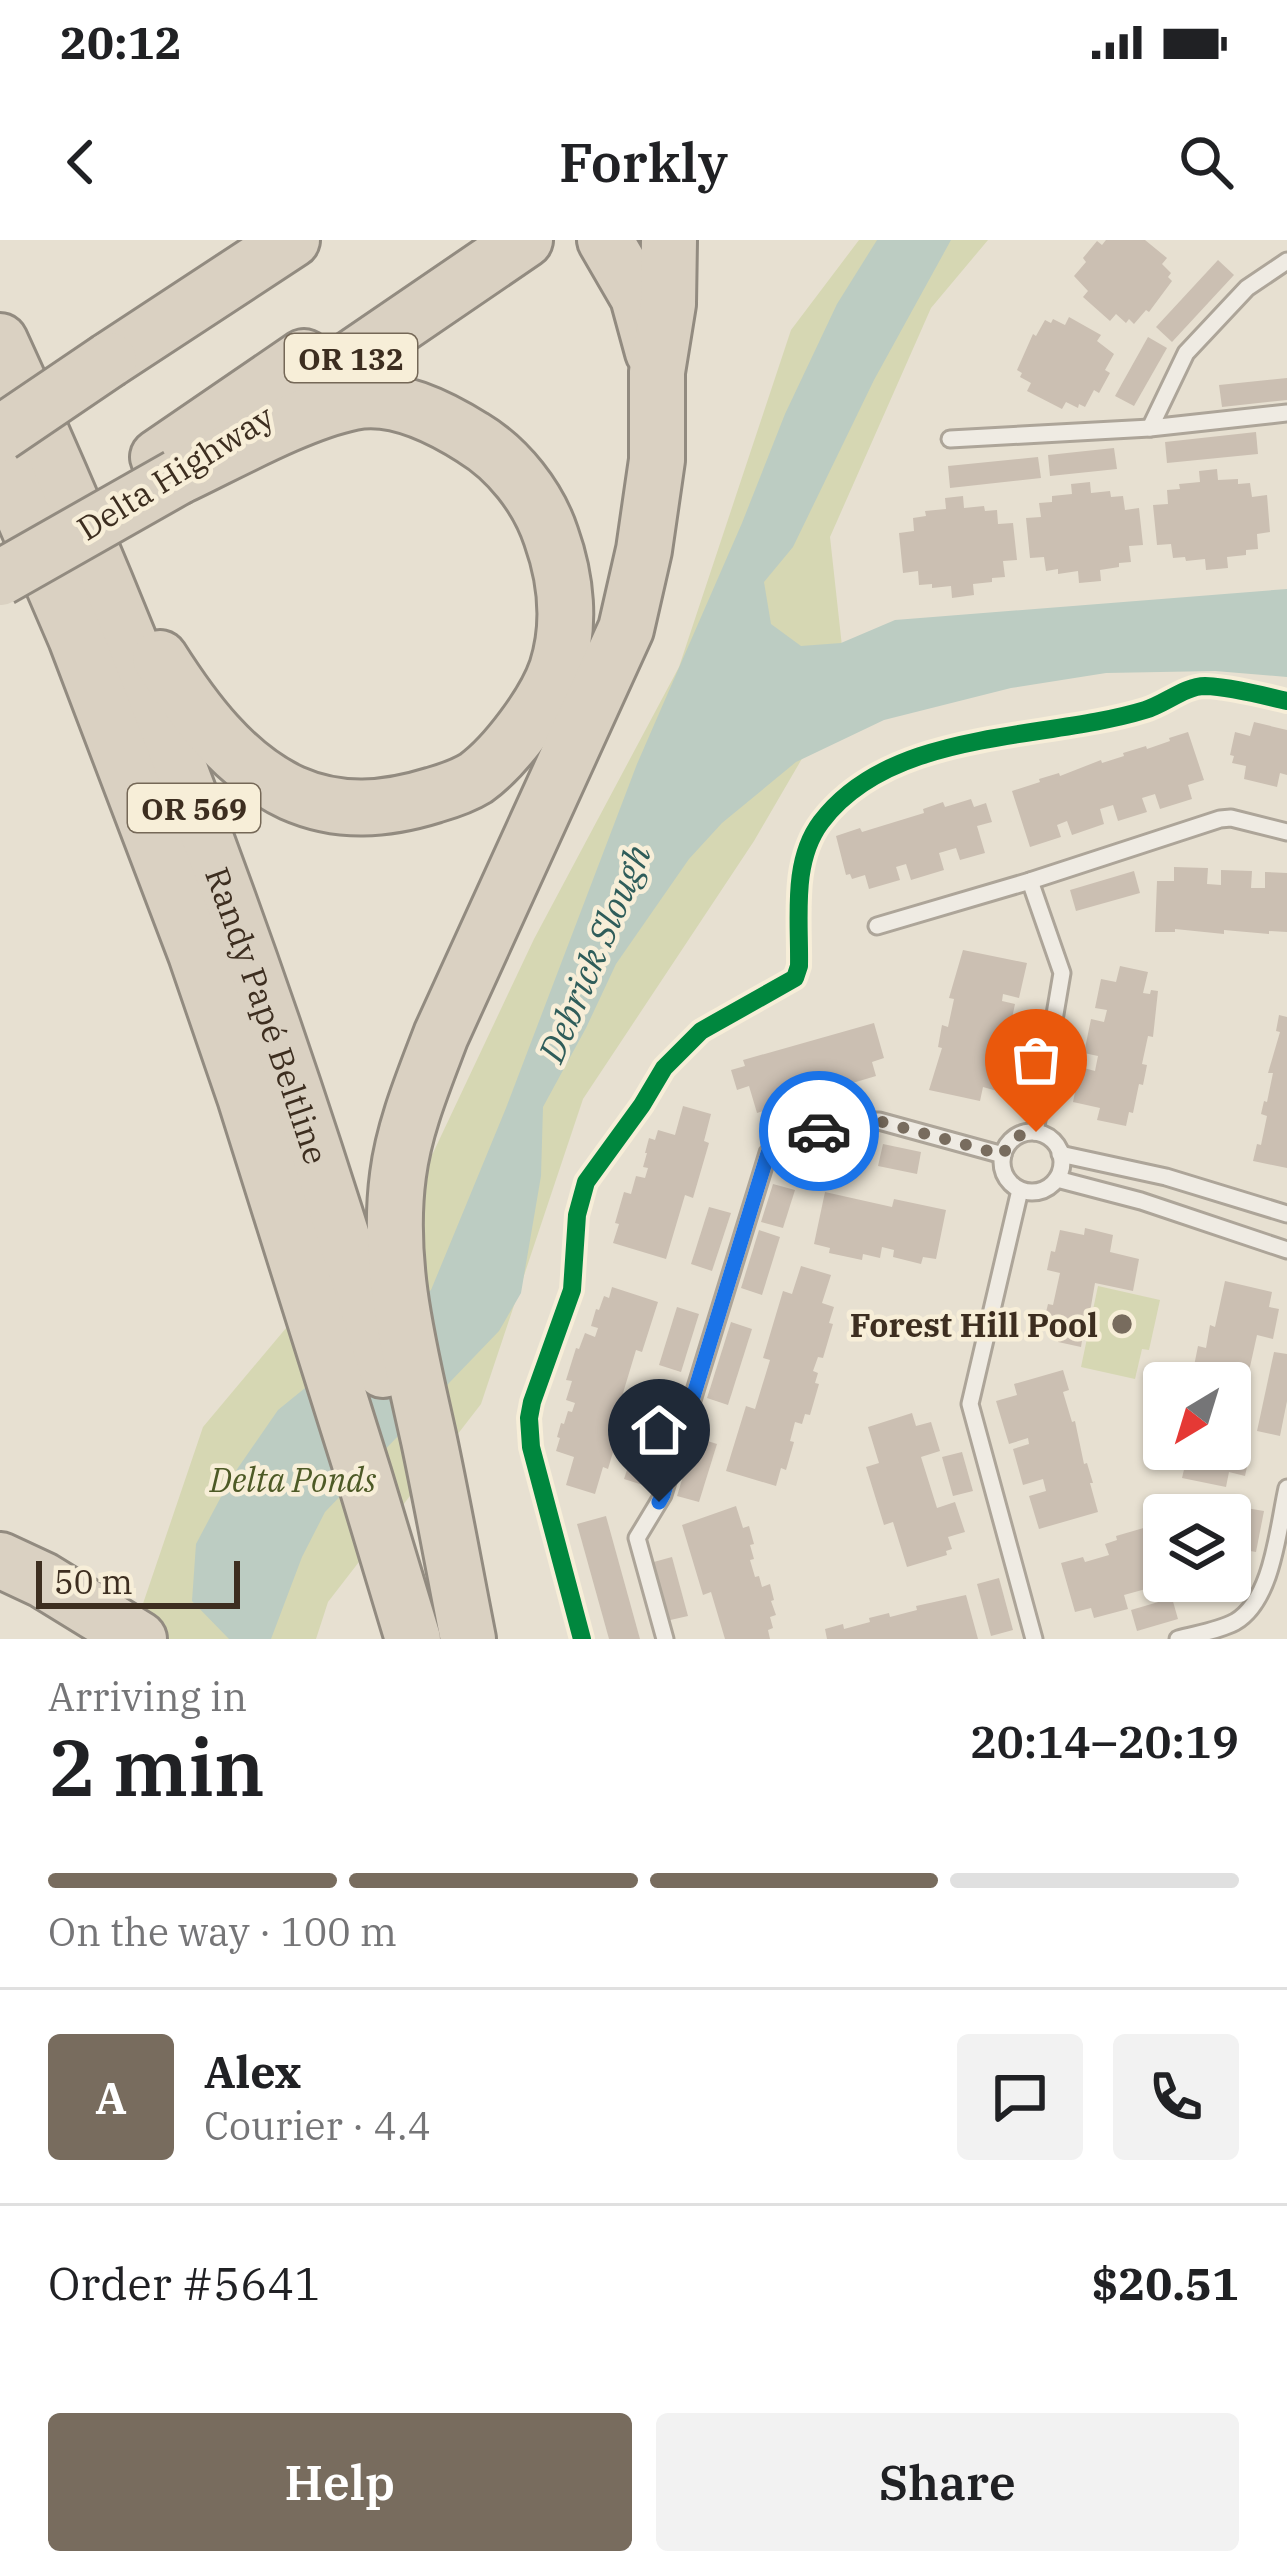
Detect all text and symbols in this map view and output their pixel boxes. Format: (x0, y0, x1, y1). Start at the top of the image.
text: 20:12 (60, 13, 182, 71)
text: Forkly (559, 127, 728, 197)
icon: back (48, 129, 114, 195)
icon: search (1173, 129, 1239, 195)
road number: OR 132 (285, 334, 417, 382)
street label: Delta Highway (69, 394, 281, 549)
road number: OR 569 (128, 784, 260, 832)
water label: Debrick Slough (527, 837, 661, 1070)
street label: Randy Papé Beltline (197, 861, 339, 1169)
pin (985, 1009, 1087, 1132)
icon: bag (1003, 1027, 1069, 1093)
courier (759, 1071, 879, 1191)
icon: car (786, 1098, 852, 1164)
place label: Forest Hill Pool (850, 1303, 1098, 1346)
marker: Forest Hill Pool (1109, 1311, 1135, 1337)
north arrow (1143, 1362, 1251, 1470)
map controls (1143, 1362, 1251, 1602)
pin (608, 1379, 710, 1502)
icon: home (626, 1397, 692, 1463)
park label: Delta Ponds (209, 1458, 377, 1501)
button: layers (1143, 1494, 1251, 1602)
scale bar (36, 1555, 240, 1608)
text: 50 m (54, 1560, 133, 1603)
text: Arriving in (48, 1671, 247, 1722)
text: 20:14–20:19 (970, 1712, 1239, 1770)
text: 2 min (48, 1716, 265, 1817)
text: On the way · 100 m (48, 1906, 397, 1957)
button: chat (957, 2034, 1083, 2160)
button: phone (1113, 2034, 1239, 2160)
text: Alex (204, 2042, 301, 2100)
text: A (95, 2068, 127, 2126)
text: Courier · 4.4 (204, 2100, 431, 2151)
text: Order #5641 (48, 2254, 321, 2312)
text: $20.51 (1092, 2254, 1239, 2312)
button: Help (48, 2413, 632, 2551)
button: Share (656, 2413, 1239, 2551)

